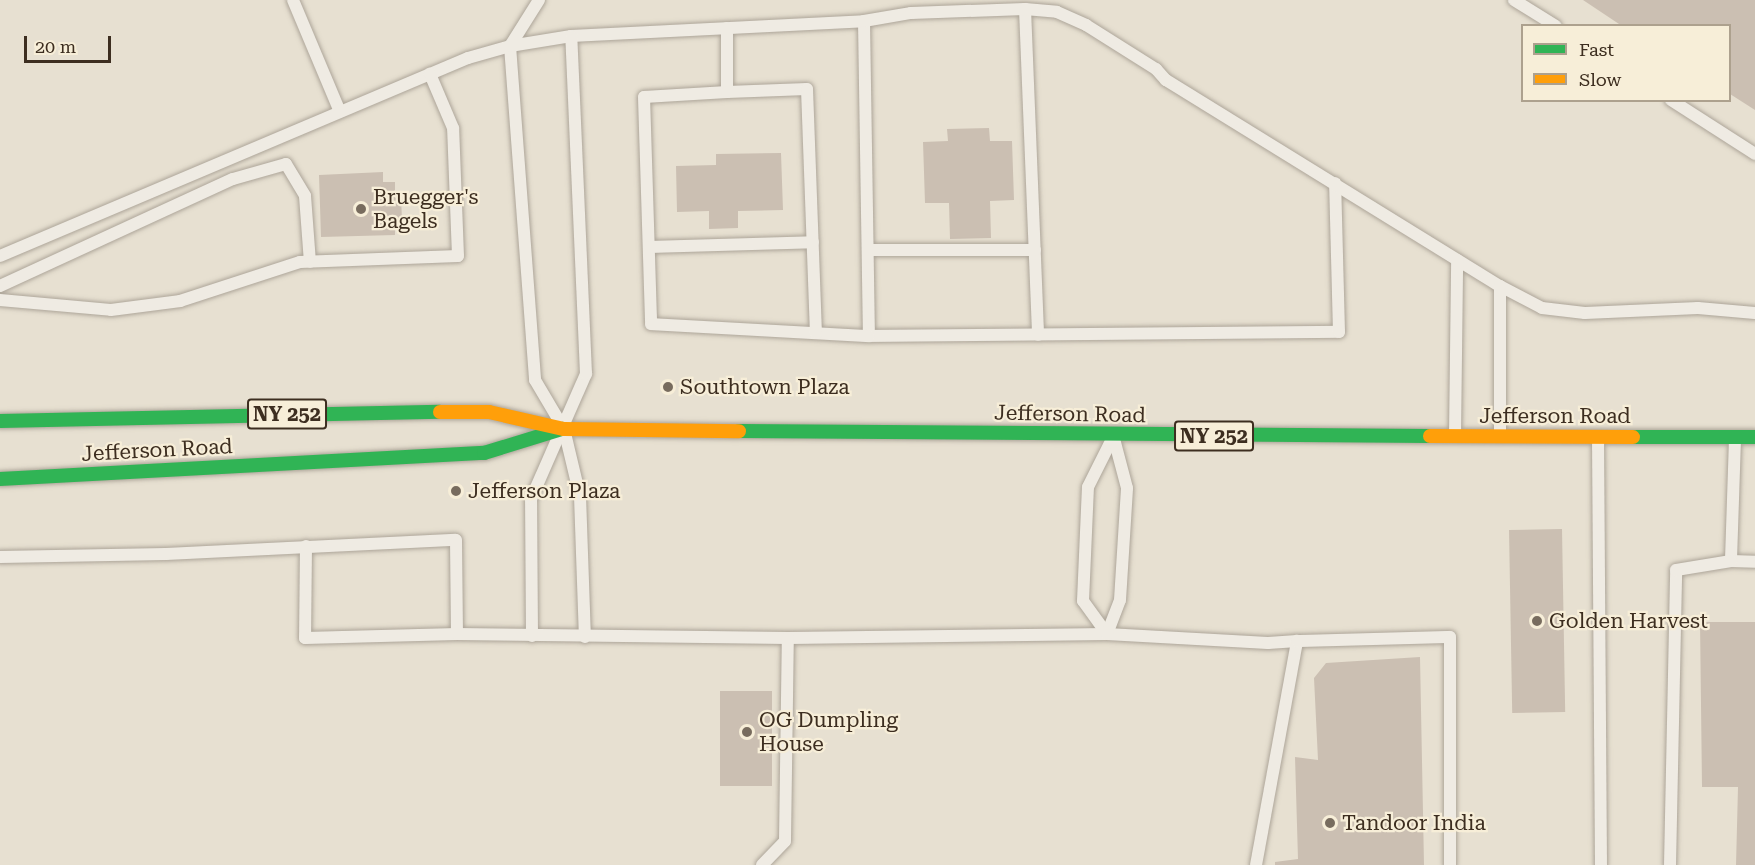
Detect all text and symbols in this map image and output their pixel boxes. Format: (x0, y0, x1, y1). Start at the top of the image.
scale bar (27, 24, 114, 62)
legend (1521, 24, 1731, 102)
text: 20 m (35, 36, 76, 57)
text: Fast (1579, 39, 1614, 60)
text: Slow (1579, 69, 1621, 90)
place label: Bruegger's Bagels (373, 184, 479, 234)
marker: Bruegger's Bagels (354, 202, 368, 216)
place label: Southtown Plaza (680, 374, 850, 400)
marker: Southtown Plaza (661, 380, 675, 394)
road number: NY 252 (246, 397, 328, 431)
street label: Jefferson Road (994, 400, 1146, 428)
street label: Jefferson Road (1479, 403, 1631, 429)
road number: NY 252 (1174, 419, 1254, 453)
street label: Jefferson Road (81, 433, 233, 467)
place label: Jefferson Plaza (468, 478, 620, 504)
marker: Jefferson Plaza (449, 484, 463, 498)
place label: Golden Harvest (1549, 608, 1708, 634)
marker: Golden Harvest (1530, 614, 1544, 628)
place label: OG Dumpling House (759, 707, 898, 757)
marker: OG Dumpling House (740, 725, 754, 739)
place label: Tandoor India (1342, 810, 1486, 836)
marker: Tandoor India (1323, 816, 1337, 830)

